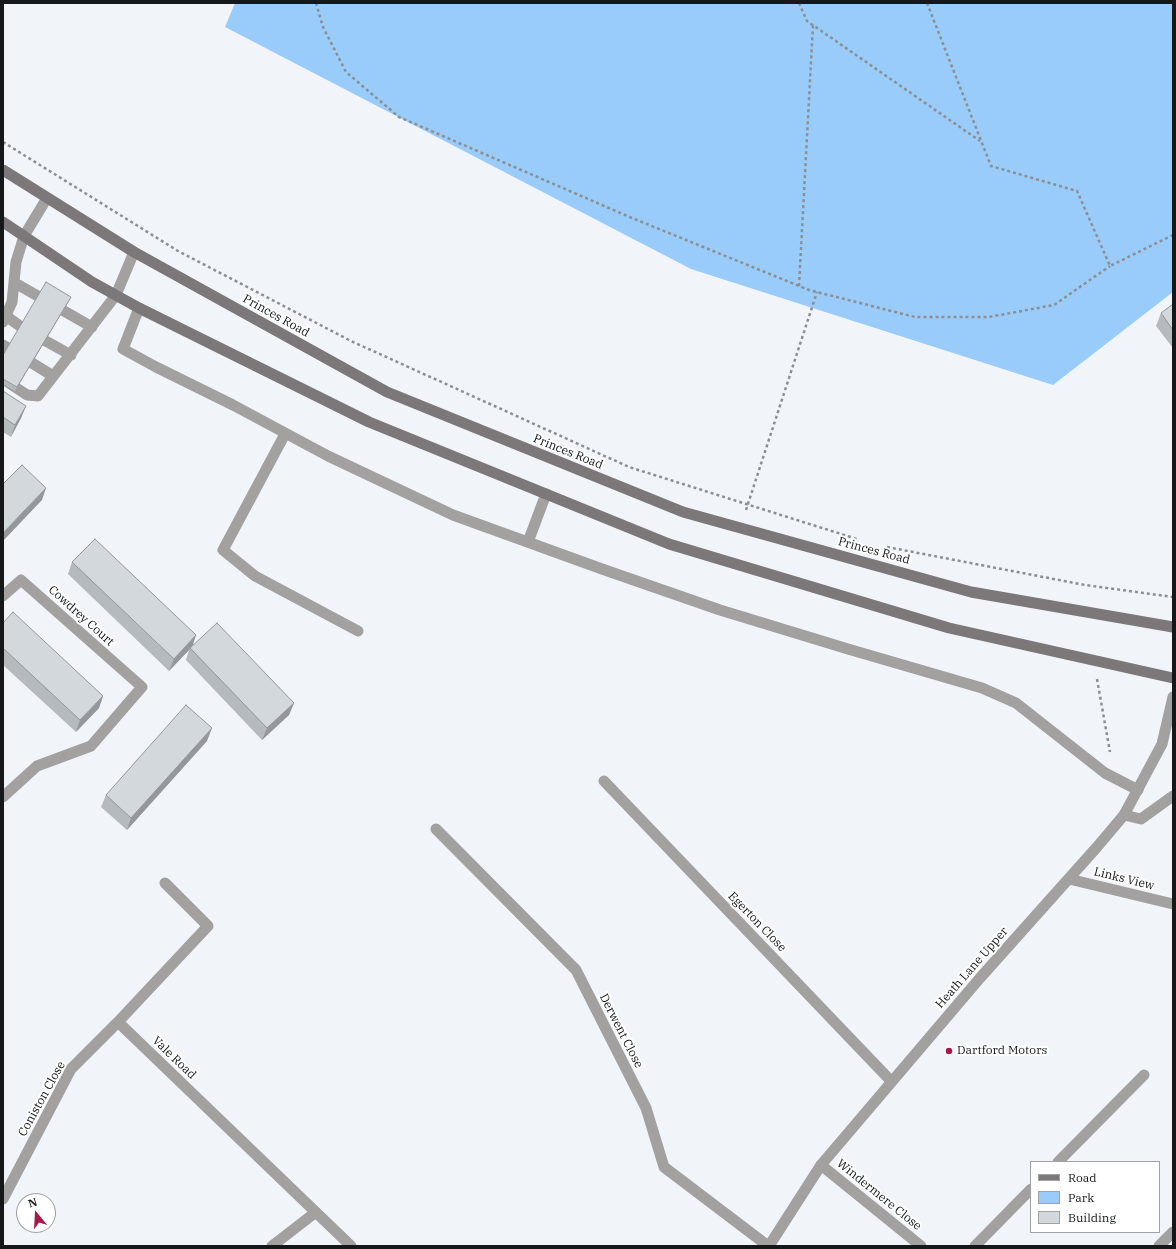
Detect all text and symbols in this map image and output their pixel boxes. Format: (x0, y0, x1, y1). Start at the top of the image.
street label: Princes Road (240, 292, 312, 340)
street label: Princes Road (531, 431, 605, 473)
street label: Princes Road (836, 534, 912, 568)
street label: Cowdrey Court (45, 583, 117, 649)
street label: Links View (1092, 865, 1156, 893)
street label: Egerton Close (725, 889, 789, 955)
street label: Heath Lane Upper (933, 924, 1011, 1012)
street label: Derwent Close (596, 991, 646, 1071)
street label: Vale Road (149, 1034, 199, 1082)
place label: Dartford Motors (957, 1044, 1047, 1058)
marker: Dartford Motors (944, 1046, 954, 1056)
street label: Coniston Close (15, 1059, 69, 1139)
street label: Windermere Close (834, 1156, 924, 1234)
legend (1030, 1161, 1160, 1233)
text: Road (1068, 1170, 1097, 1185)
text: Park (1068, 1190, 1094, 1205)
north arrow (16, 1193, 56, 1233)
text: N (26, 1195, 39, 1211)
text: Building (1068, 1210, 1116, 1225)

